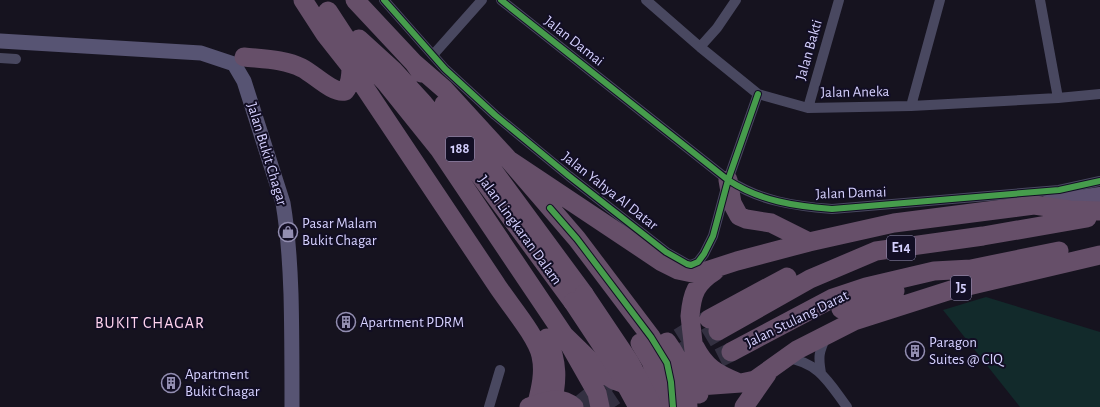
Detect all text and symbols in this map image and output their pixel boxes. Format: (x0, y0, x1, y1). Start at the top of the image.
street label: Jalan Damai (541, 13, 607, 69)
street label: Jalan Bakti (793, 18, 825, 82)
street label: Jalan Aneka (821, 84, 890, 100)
street label: Jalan Bukit Chagar (244, 101, 290, 207)
road number: 188 (446, 137, 474, 161)
street label: Jalan Yahya Al Datar (559, 149, 661, 233)
street label: Jalan Lingkaran Dalam (475, 173, 565, 287)
street label: Jalan Damai (815, 184, 887, 202)
place label: Pasar Malam Bukit Chagar (302, 216, 377, 248)
shop icon: Pasar Malam Bukit Chagar (277, 221, 299, 243)
road number: E14 (887, 236, 915, 260)
road number: J5 (951, 276, 971, 300)
street label: Jalan Stulang Darat (743, 288, 851, 350)
building icon: Apartment PDRM (335, 311, 357, 333)
district label: BUKIT CHAGAR (95, 315, 205, 331)
place label: Apartment PDRM (360, 315, 464, 330)
place label: Paragon Suites @ CIQ (929, 335, 1004, 367)
building icon: Paragon Suites @ CIQ (904, 340, 926, 362)
place label: Apartment Bukit Chagar (185, 367, 260, 399)
building icon: Apartment Bukit Chagar (160, 372, 182, 394)

